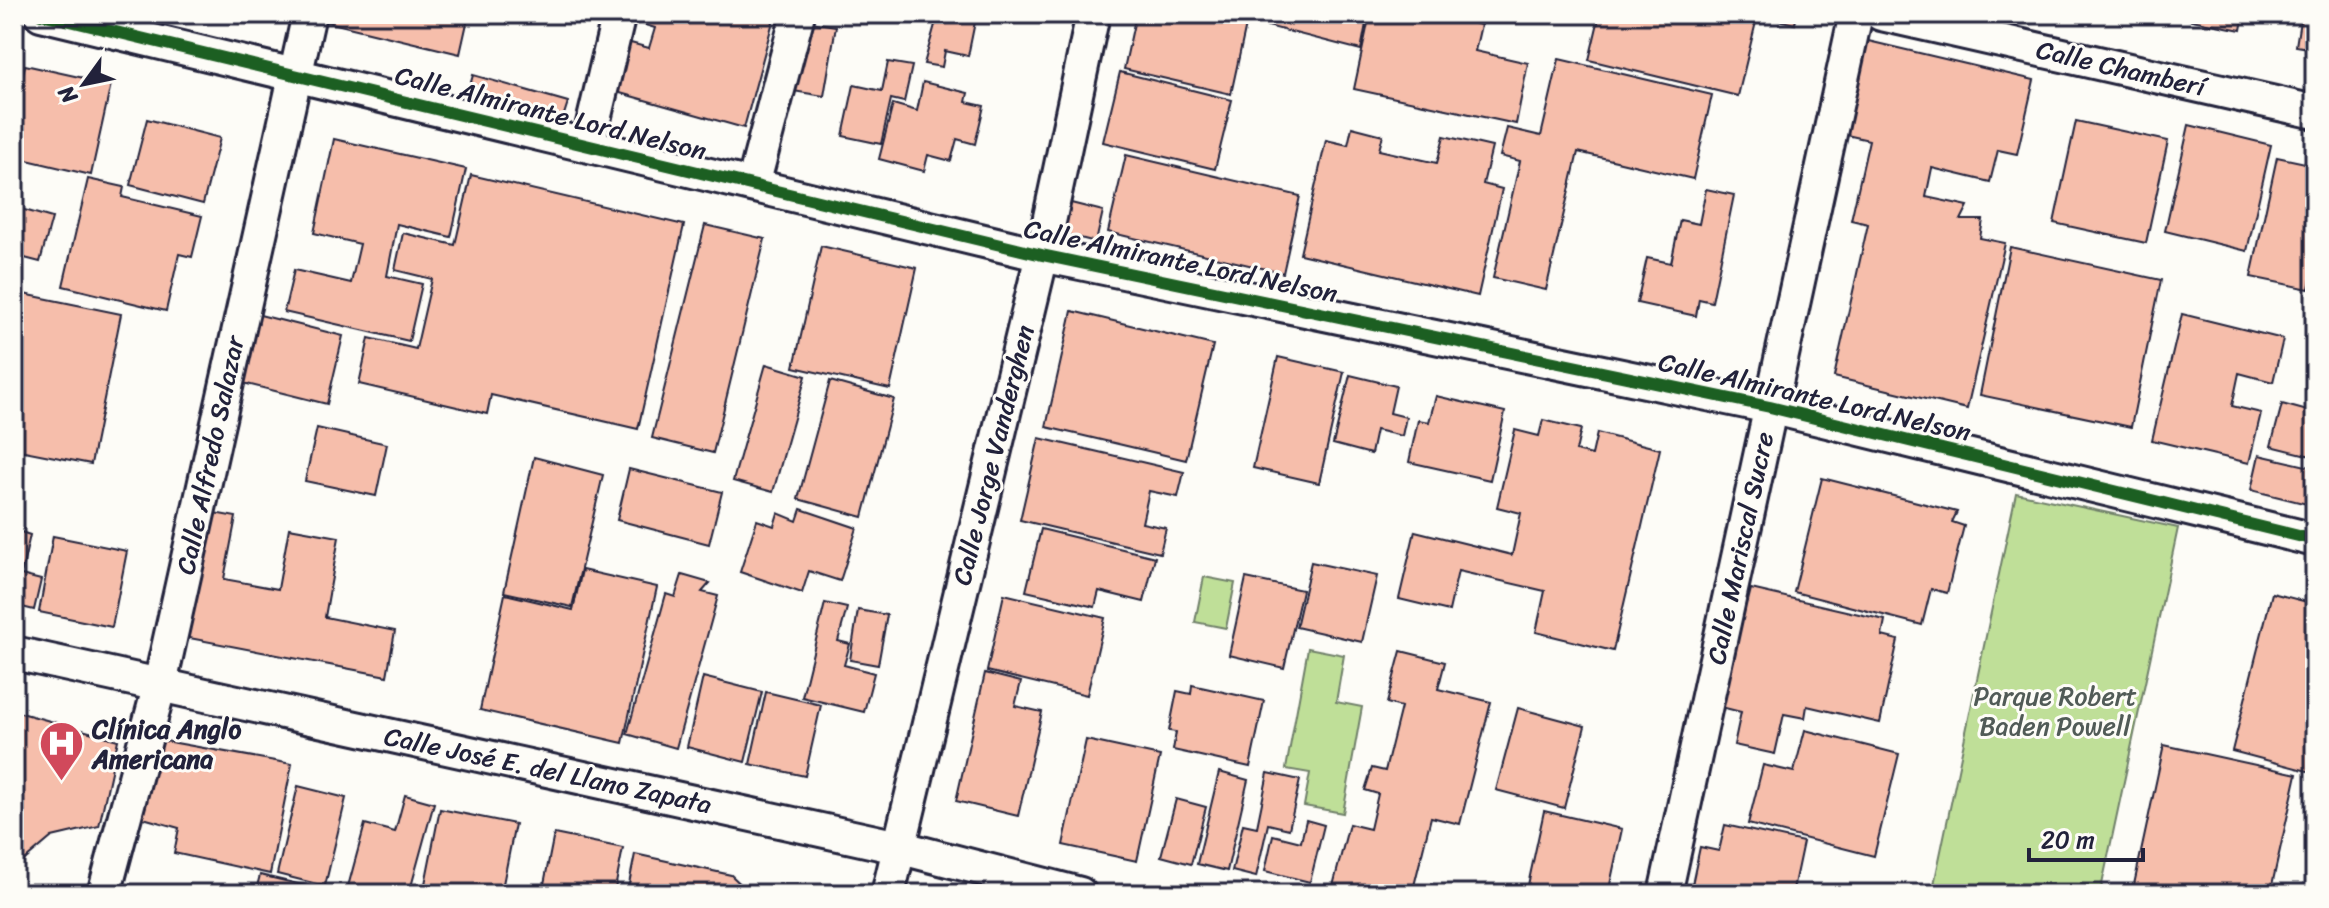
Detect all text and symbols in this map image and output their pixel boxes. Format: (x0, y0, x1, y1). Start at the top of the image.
street label: Calle Chamberí (2032, 26, 2213, 110)
north arrow (44, 44, 124, 124)
street label: Calle Almirante Lord Nelson (390, 52, 712, 174)
text: N (47, 77, 89, 112)
street label: Calle Almirante Lord Nelson (1020, 205, 1342, 317)
street label: Calle Jorge Vanderghen (938, 320, 1048, 590)
street label: Calle Alfredo Salazar (162, 330, 258, 579)
street label: Calle Almirante Lord Nelson (1654, 339, 1976, 455)
street label: Calle Mariscal Sucre (1693, 427, 1787, 669)
park label: Parque Robert Baden Powell (1973, 673, 2137, 749)
place label: Clínica Anglo Americana (91, 706, 241, 782)
street label: Calle José E. del Llano Zapata (380, 713, 716, 827)
hospital icon: Clínica Anglo Americana (37, 720, 85, 783)
scale bar (2029, 812, 2143, 862)
text: 20 m (2041, 819, 2095, 861)

